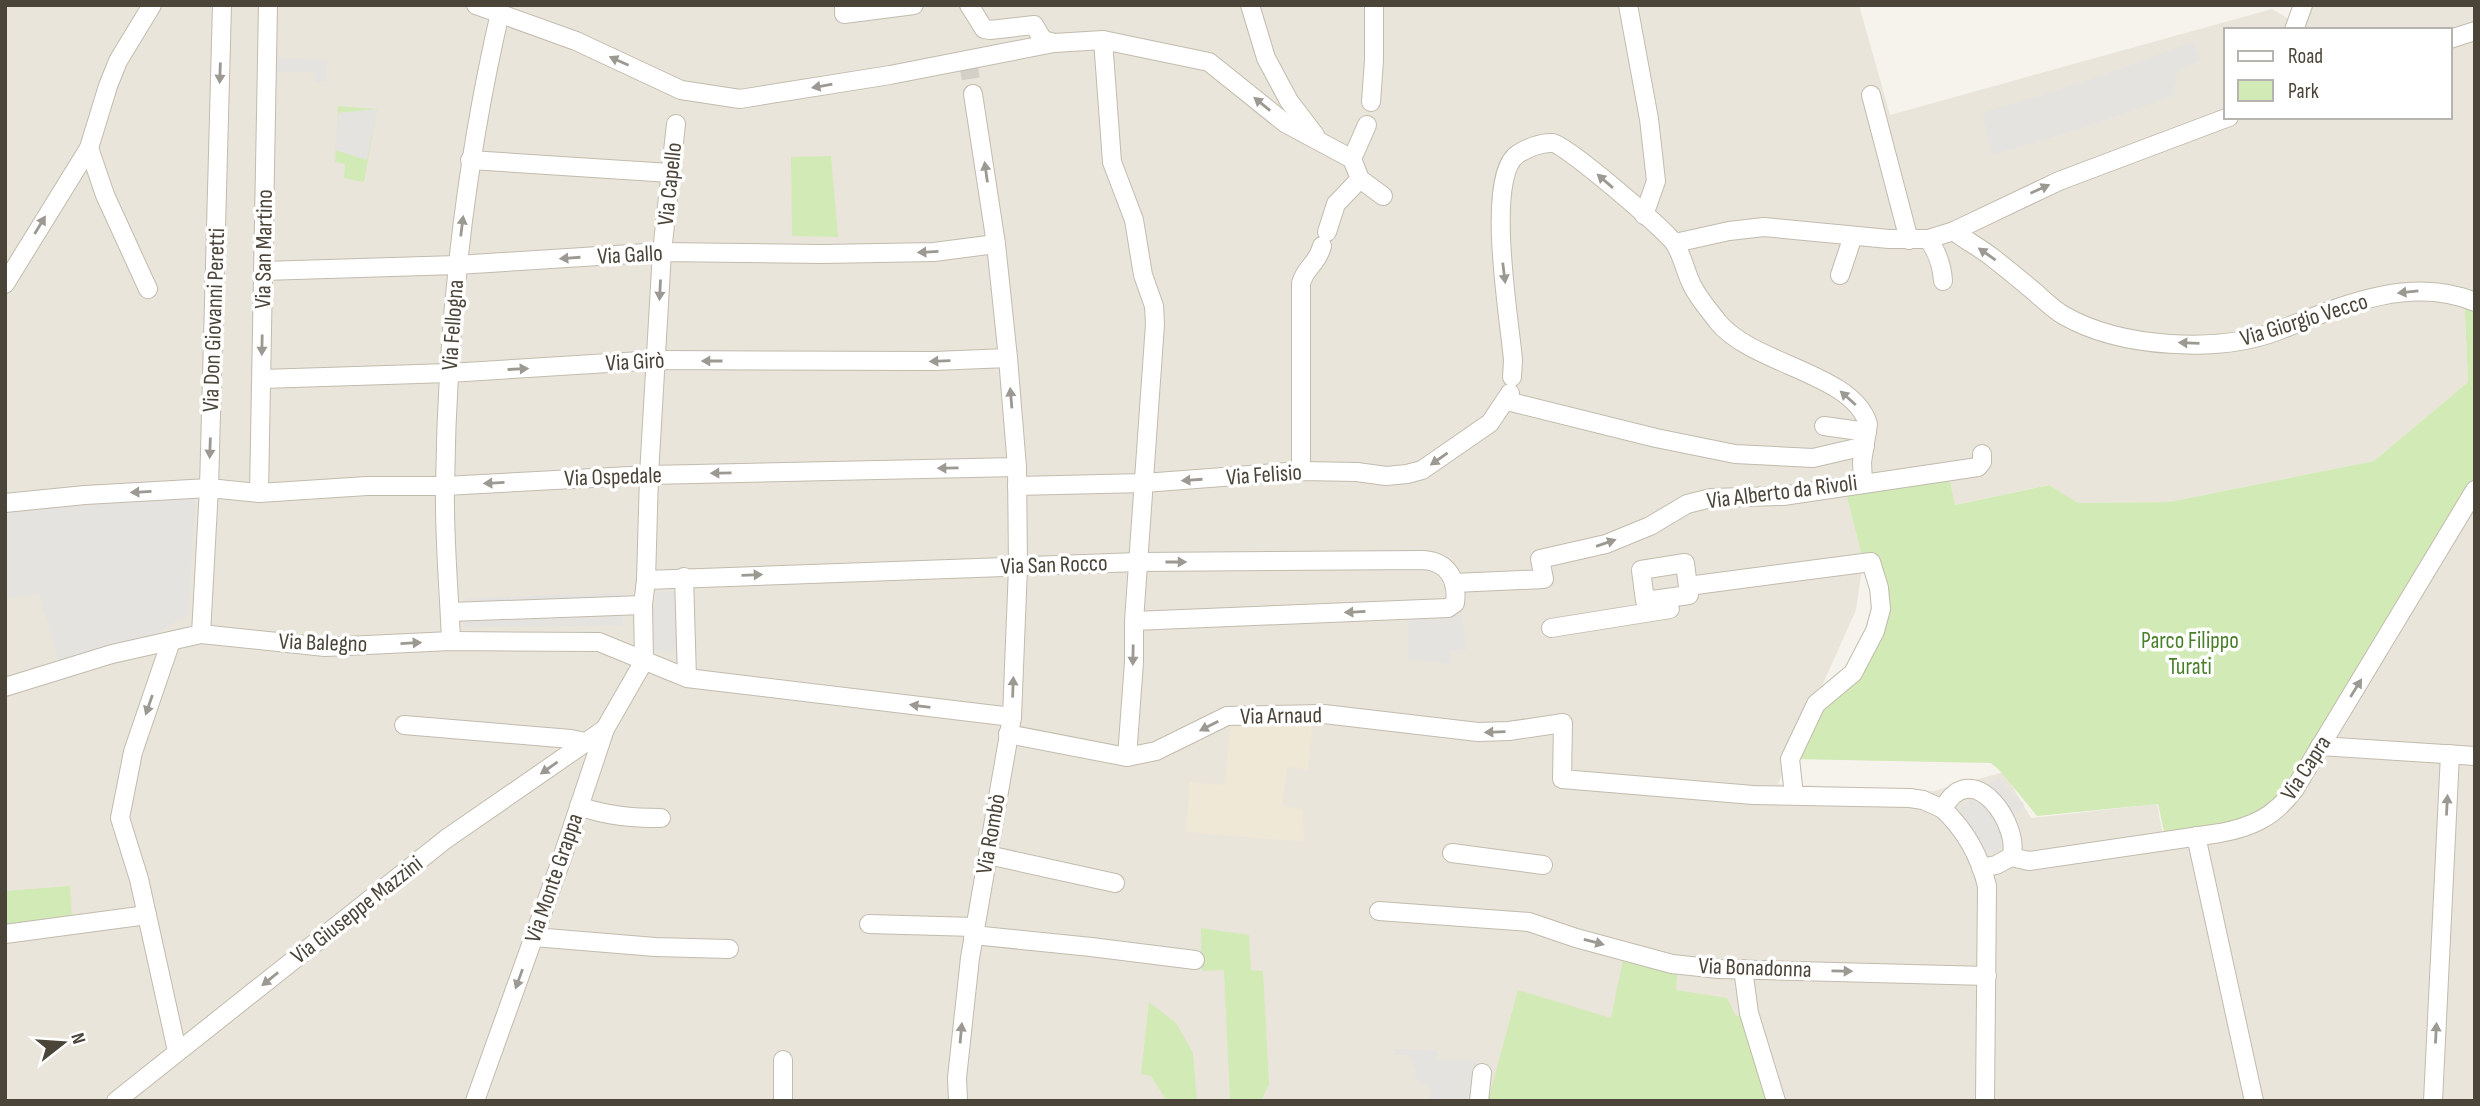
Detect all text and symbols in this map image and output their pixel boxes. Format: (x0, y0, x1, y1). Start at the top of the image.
legend (2224, 28, 2452, 119)
text: Road (2288, 44, 2323, 69)
one-way arrow (609, 55, 629, 67)
one-way arrow (215, 63, 226, 85)
text: Park (2288, 79, 2319, 104)
one-way arrow (811, 81, 833, 92)
one-way arrow (1253, 97, 1270, 112)
street label: Via Capello (652, 141, 688, 227)
one-way arrow (980, 161, 991, 183)
one-way arrow (1596, 173, 1614, 189)
one-way arrow (2030, 183, 2050, 195)
street label: Via San Martino (249, 189, 279, 309)
one-way arrow (456, 215, 467, 237)
one-way arrow (34, 216, 46, 235)
street label: Via Don Giovanni Peretti (197, 227, 231, 413)
street label: Via Gallo (597, 239, 663, 271)
one-way arrow (917, 247, 939, 258)
one-way arrow (1978, 247, 1996, 261)
one-way arrow (559, 253, 581, 264)
one-way arrow (1499, 262, 1510, 284)
street label: Via Fellogna (436, 279, 470, 371)
one-way arrow (655, 279, 666, 301)
street label: Via Giorgio Vecco (2237, 287, 2371, 353)
one-way arrow (2397, 287, 2419, 298)
one-way arrow (257, 334, 268, 356)
one-way arrow (2177, 337, 2199, 348)
street label: Via Girò (605, 346, 665, 378)
one-way arrow (701, 355, 723, 367)
one-way arrow (928, 355, 950, 366)
one-way arrow (507, 363, 529, 374)
one-way arrow (1005, 387, 1016, 409)
one-way arrow (1840, 391, 1857, 406)
one-way arrow (204, 437, 216, 459)
one-way arrow (1430, 452, 1448, 466)
street label: Via Felisio (1225, 458, 1303, 492)
street label: Via Ospedale (564, 461, 662, 493)
one-way arrow (937, 462, 959, 474)
one-way arrow (710, 467, 732, 479)
street label: Via Alberto da Rivoli (1705, 469, 1859, 515)
one-way arrow (1181, 475, 1203, 486)
one-way arrow (483, 477, 505, 488)
one-way arrow (130, 486, 152, 497)
one-way arrow (1595, 537, 1616, 548)
street label: Via San Rocco (1000, 549, 1108, 581)
one-way arrow (1165, 556, 1187, 568)
one-way arrow (742, 570, 764, 581)
one-way arrow (1343, 607, 1365, 618)
street label: Via Balegno (278, 627, 368, 659)
park label: Parco Filippo Turati (2141, 627, 2239, 681)
one-way arrow (400, 637, 422, 648)
one-way arrow (1128, 644, 1139, 666)
one-way arrow (1008, 676, 1019, 698)
one-way arrow (2349, 678, 2362, 698)
one-way arrow (143, 695, 154, 716)
one-way arrow (909, 701, 931, 712)
street label: Via Arnaud (1240, 701, 1322, 731)
one-way arrow (1199, 721, 1219, 732)
one-way arrow (1484, 726, 1506, 737)
street label: Via Capra (2275, 730, 2337, 806)
one-way arrow (540, 761, 558, 775)
street label: Via Rombò (970, 792, 1012, 876)
one-way arrow (2442, 794, 2453, 816)
street label: Via Monte Grappa (519, 810, 589, 946)
street label: Via Giuseppe Mazzini (286, 850, 428, 970)
one-way arrow (1583, 938, 1604, 948)
street label: Via Bonadonna (1698, 952, 1812, 984)
one-way arrow (1832, 965, 1854, 977)
one-way arrow (513, 968, 524, 989)
one-way arrow (261, 972, 279, 986)
north arrow (28, 1008, 98, 1078)
one-way arrow (956, 1021, 967, 1043)
one-way arrow (2431, 1021, 2442, 1043)
text: N (65, 1030, 90, 1047)

